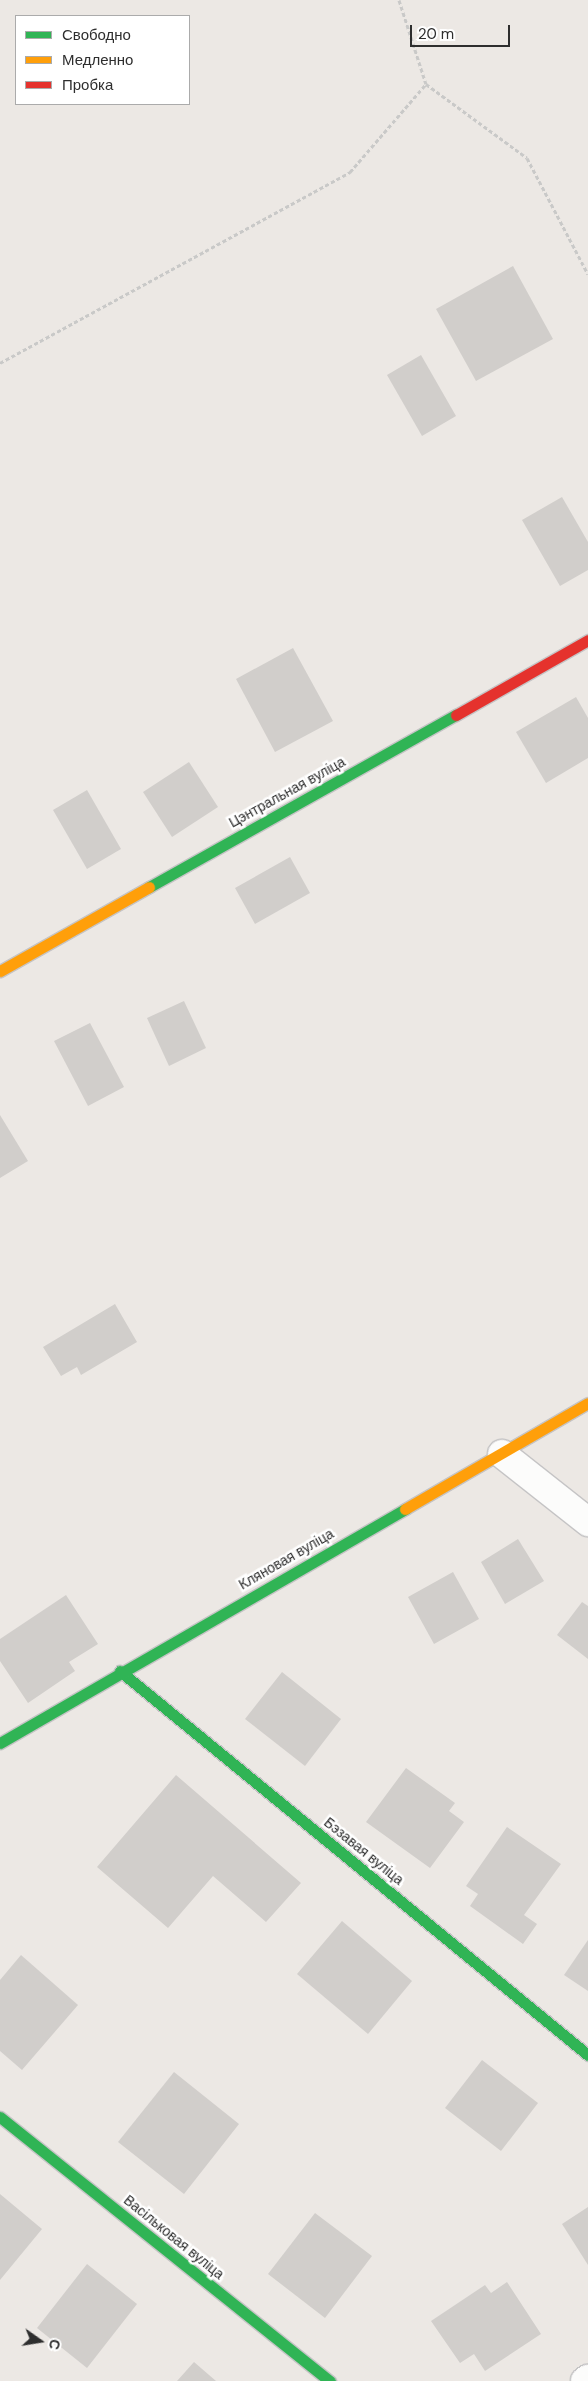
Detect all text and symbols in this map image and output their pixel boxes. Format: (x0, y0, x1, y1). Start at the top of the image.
legend (15, 15, 190, 105)
scale bar (413, 15, 513, 47)
text: 20 m (418, 24, 454, 44)
text: Свободно (62, 25, 131, 45)
text: Медленно (62, 50, 133, 70)
text: Пробка (62, 75, 113, 95)
street label: Цэнтральная вуліца (226, 753, 348, 831)
street label: Кляновая вуліца (236, 1525, 336, 1593)
street label: Бэзавая вуліца (321, 1814, 407, 1888)
street label: Васільковая вуліца (121, 2191, 227, 2283)
north arrow (15, 2316, 65, 2366)
text: С (45, 2337, 65, 2351)

